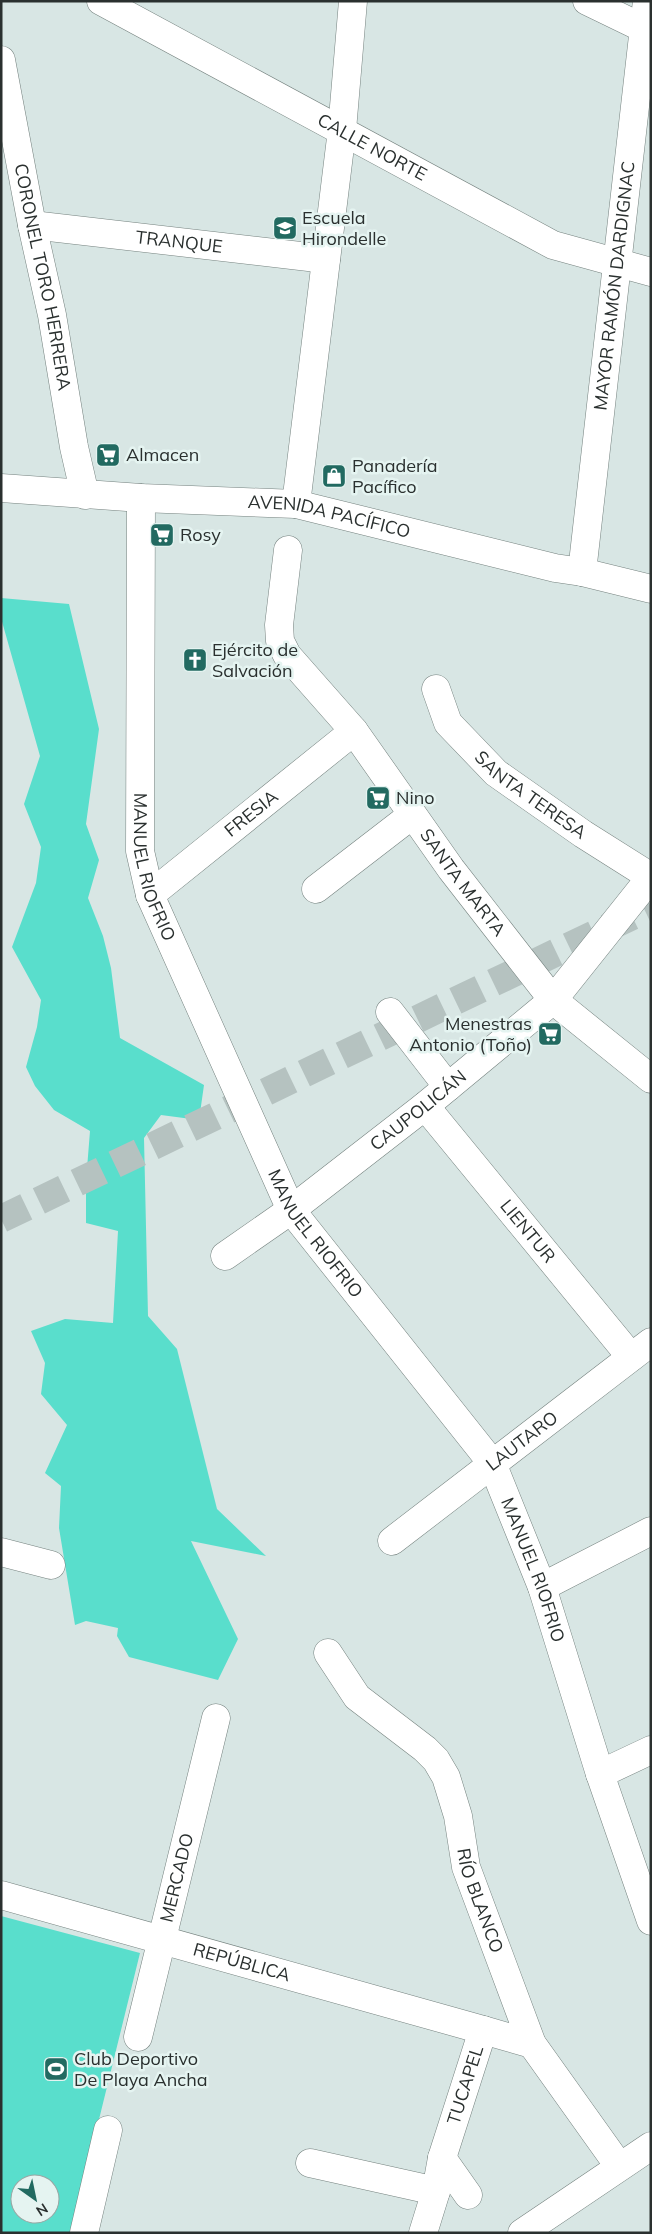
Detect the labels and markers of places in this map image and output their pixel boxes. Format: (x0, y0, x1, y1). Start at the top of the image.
place label: Escuela Hirondelle (302, 206, 386, 250)
school or university icon: Escuela Hirondelle (272, 215, 298, 241)
supermarket icon: Almacen (95, 442, 121, 468)
place label: Almacen (126, 443, 199, 466)
place label: Panadería Pacífico (352, 454, 438, 498)
shop icon: Panadería Pacífico (321, 463, 347, 489)
supermarket icon: Rosy (149, 522, 175, 548)
place label: Rosy (180, 523, 221, 546)
place label: Ejército de Salvación (212, 638, 298, 682)
church icon: Ejército de Salvación (182, 647, 208, 673)
supermarket icon: Nino (365, 785, 391, 811)
place label: Nino (396, 786, 435, 809)
place label: Menestras Antonio (Toño) (409, 1012, 532, 1056)
supermarket icon: Menestras Antonio (Toño) (537, 1021, 563, 1047)
place label: Club Deportivo De Playa Ancha (74, 2047, 208, 2091)
sports icon: Club Deportivo De Playa Ancha (43, 2056, 69, 2082)

